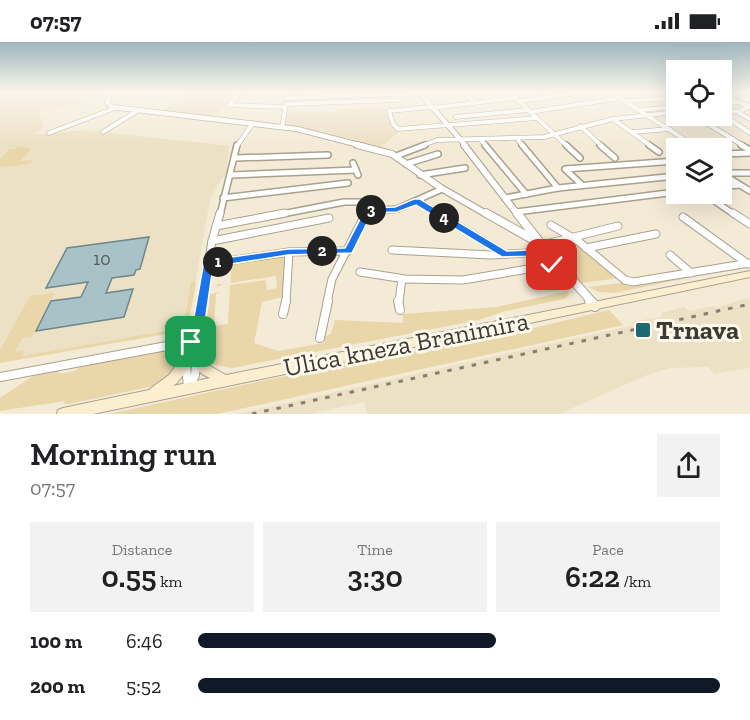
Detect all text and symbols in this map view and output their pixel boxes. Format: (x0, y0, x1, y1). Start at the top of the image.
text: 07:57 (30, 8, 81, 35)
map controls (666, 60, 732, 204)
button: locate (666, 60, 732, 126)
button: layers (666, 138, 732, 204)
pin: 3 (356, 195, 386, 225)
text: 3 (367, 200, 375, 219)
pin: 4 (429, 203, 459, 233)
text: 4 (439, 208, 449, 227)
pin: 2 (307, 236, 337, 266)
pin (526, 239, 577, 290)
text: 2 (318, 241, 326, 260)
pin: 1 (203, 247, 233, 277)
house number: 10 (93, 248, 111, 270)
icon: check (535, 248, 568, 281)
text: 1 (215, 252, 221, 271)
street label: Ulica kneza Branimira (281, 304, 532, 383)
place label: Trnava (656, 314, 739, 346)
pin (165, 316, 216, 367)
marker: Trnava (634, 321, 652, 339)
icon: arrive (174, 325, 207, 358)
text: Morning run (30, 434, 216, 473)
button: share (657, 434, 720, 497)
text: 07:57 (30, 476, 75, 500)
text: Distance (112, 540, 172, 559)
text: Time (357, 540, 393, 559)
text: Pace (592, 540, 624, 559)
text: 0.55 (102, 559, 157, 595)
text: 3:30 (347, 559, 403, 595)
text: 6:22 (565, 559, 620, 595)
text: km (157, 572, 182, 591)
text: /km (620, 572, 651, 591)
text: 100 m (30, 629, 82, 653)
text: 6:46 (126, 629, 163, 653)
text: 200 m (30, 674, 85, 698)
text: 5:52 (126, 674, 161, 698)

